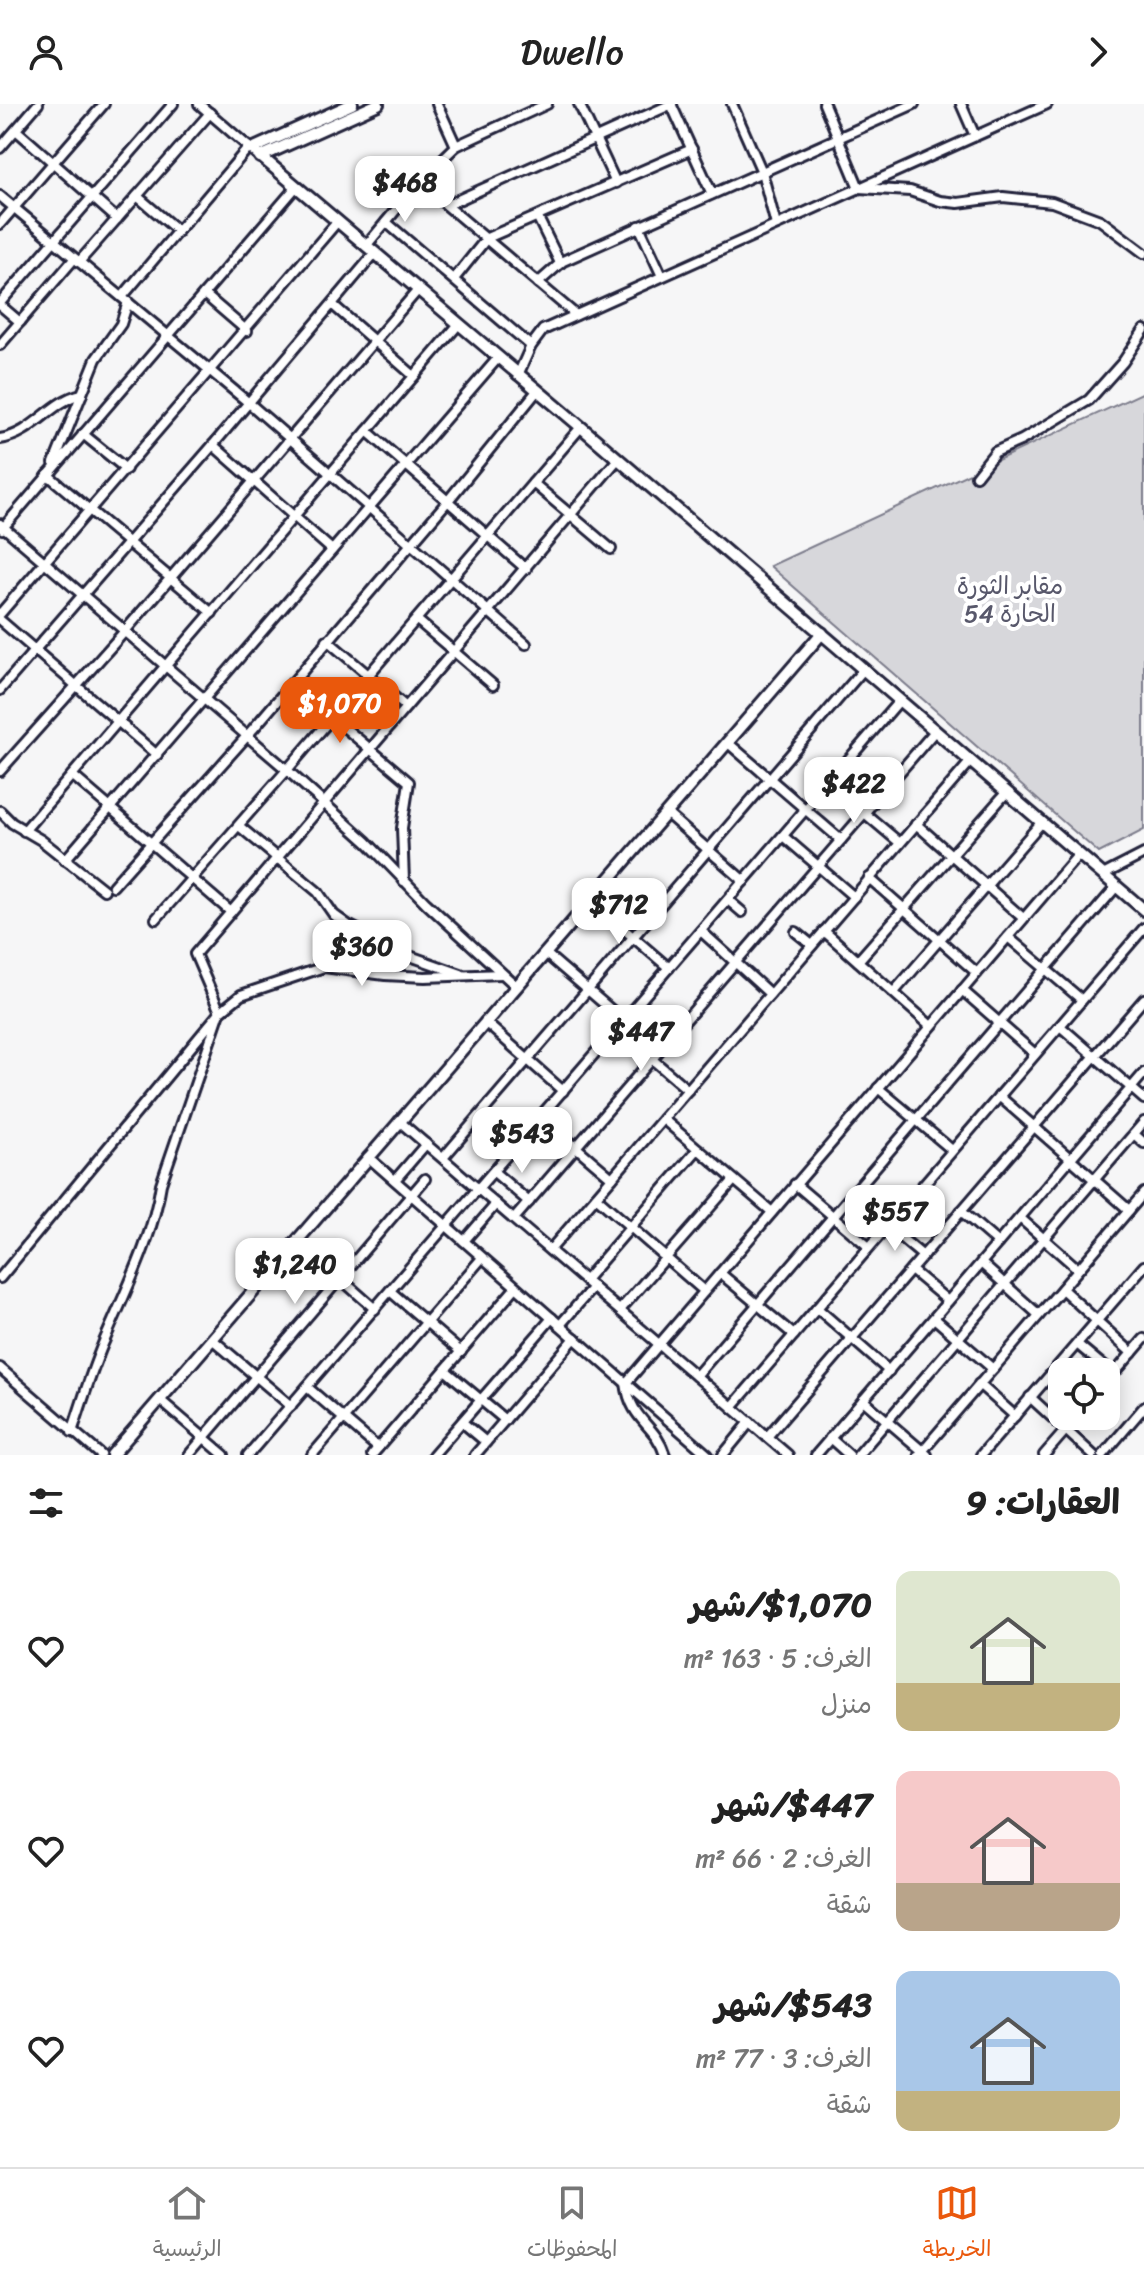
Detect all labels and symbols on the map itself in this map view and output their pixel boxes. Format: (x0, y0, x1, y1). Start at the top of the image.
pin: $468 (358, 156, 452, 224)
park label: مقابر الثورة الحارة 54 (957, 565, 1063, 635)
pin: $1,070 (275, 677, 405, 745)
pin: $422 (807, 757, 901, 825)
pin: $712 (572, 878, 666, 946)
pin: $360 (315, 920, 409, 988)
pin: $447 (594, 1005, 688, 1073)
pin: $543 (475, 1107, 569, 1175)
pin: $557 (848, 1185, 942, 1253)
pin: $1,240 (230, 1238, 360, 1306)

